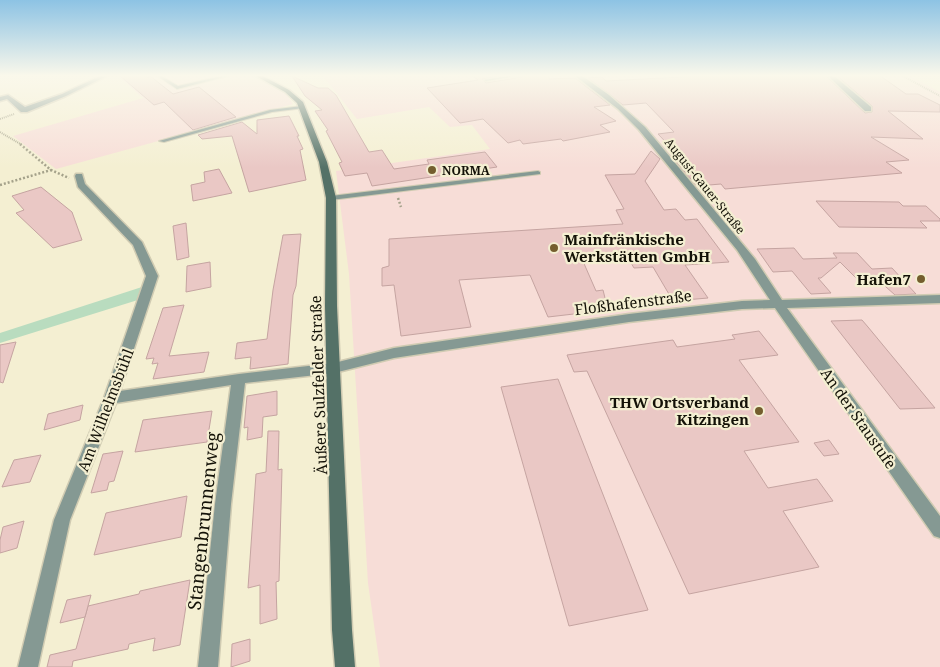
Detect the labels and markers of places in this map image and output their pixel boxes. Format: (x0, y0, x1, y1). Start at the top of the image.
place label: NORMA (442, 162, 491, 179)
marker: NORMA (426, 164, 438, 176)
place label: Mainfränkische Werkstätten GmbH (564, 229, 710, 266)
marker: Mainfränkische Werkstätten GmbH (548, 242, 560, 254)
place label: Hafen7 (857, 269, 911, 289)
marker: Hafen7 (915, 273, 927, 285)
place label: THW Ortsverband Kitzingen (610, 392, 749, 429)
marker: THW Ortsverband Kitzingen (753, 405, 765, 417)

